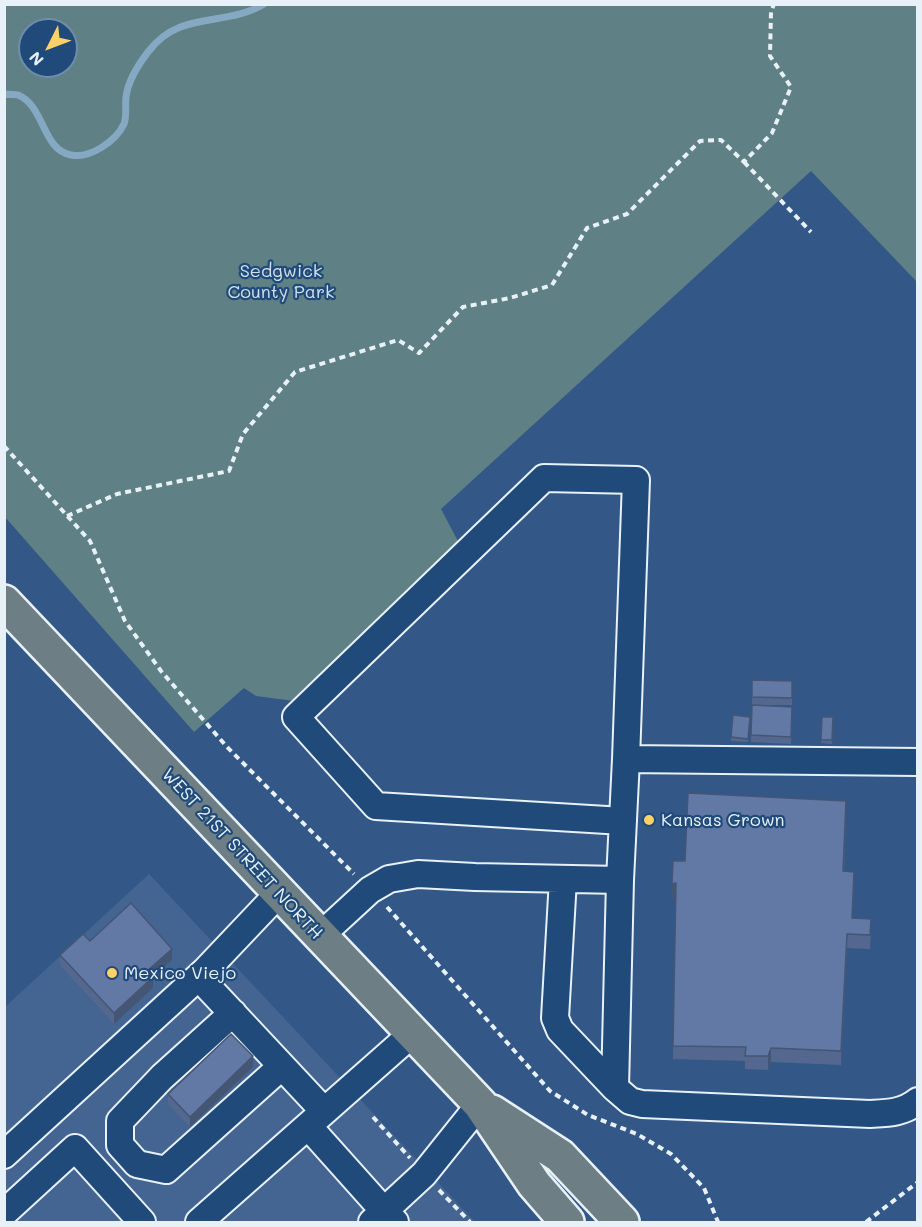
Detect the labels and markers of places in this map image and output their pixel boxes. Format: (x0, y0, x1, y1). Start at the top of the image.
place label: Kansas Grown (661, 809, 785, 831)
marker: Kansas Grown (642, 813, 656, 827)
place label: Mexico Viejo (124, 962, 236, 984)
marker: Mexico Viejo (105, 966, 119, 980)

